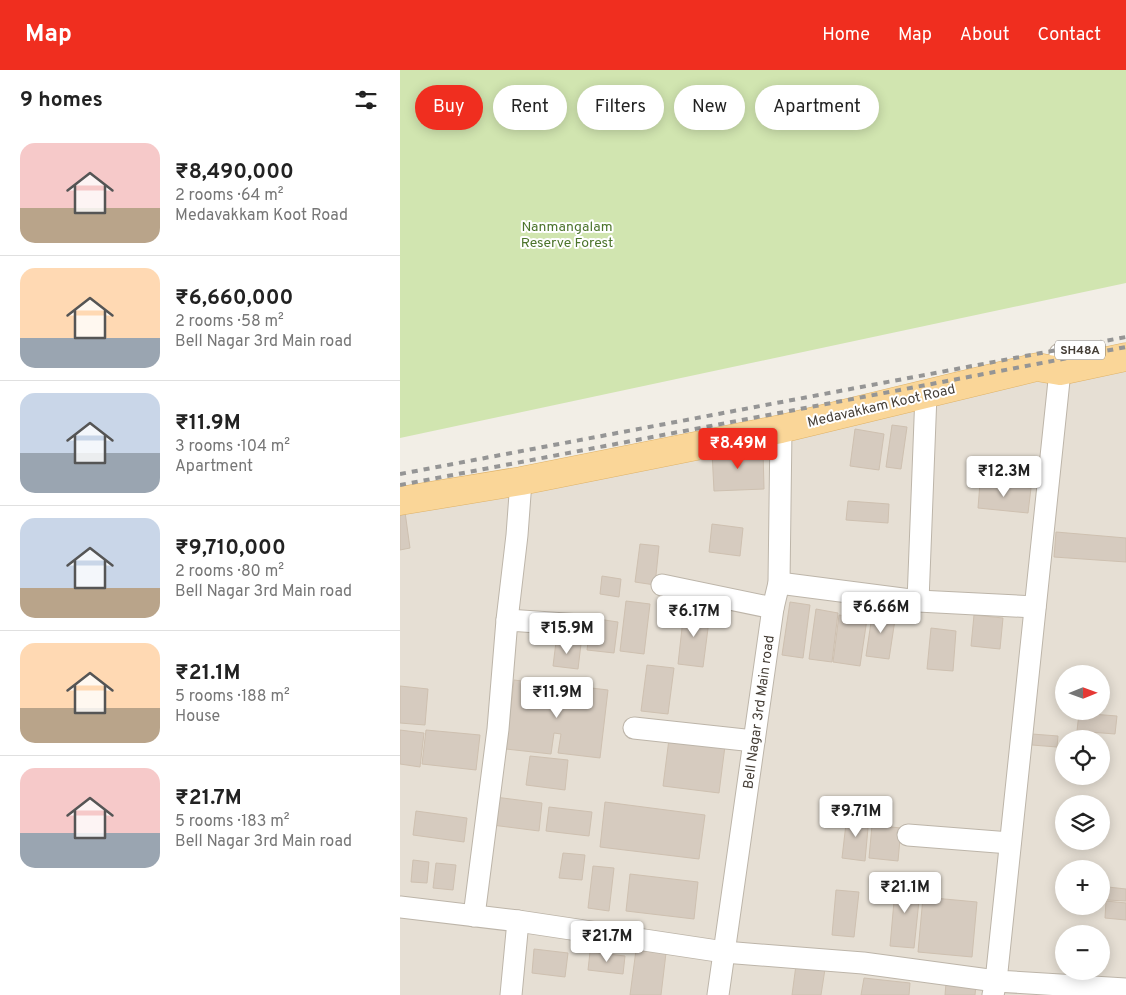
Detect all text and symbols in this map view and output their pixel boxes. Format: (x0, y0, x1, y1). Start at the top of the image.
text: Map (25, 20, 72, 50)
text: Home (822, 24, 870, 47)
text: Map (898, 24, 932, 47)
text: About (960, 24, 1009, 47)
text: Contact (1037, 24, 1101, 47)
chip: Buy (415, 85, 483, 130)
chip: Rent (493, 85, 567, 130)
chip: Filters (577, 85, 664, 130)
chip: New (674, 85, 745, 130)
chip: Apartment (755, 85, 879, 130)
icon: filters (352, 86, 380, 114)
text: 9 homes (20, 87, 103, 114)
text: ₹8,490,000 (175, 159, 294, 186)
icon: home (60, 163, 120, 223)
text: 2 rooms · 64 m² (175, 186, 284, 206)
text: Medavakkam Koot Road (175, 206, 348, 226)
park label: Nanmangalam Reserve Forest (521, 219, 613, 252)
text: ₹6,660,000 (175, 285, 293, 312)
icon: home (60, 288, 120, 348)
text: 2 rooms · 58 m² (175, 312, 284, 332)
text: Bell Nagar 3rd Main road (175, 332, 352, 352)
road number: SH48A (1055, 340, 1105, 360)
street label: Medavakkam Koot Road (806, 381, 957, 432)
text: ₹11.9M (175, 410, 241, 437)
icon: home (60, 413, 120, 473)
pin: ₹8.49M (697, 428, 779, 470)
text: ₹8.49M (709, 434, 767, 454)
text: 3 rooms · 104 m² (175, 437, 290, 457)
pin: ₹12.3M (963, 456, 1045, 498)
text: Apartment (175, 457, 253, 477)
text: ₹12.3M (977, 462, 1031, 482)
text: ₹9,710,000 (175, 535, 286, 562)
icon: home (60, 538, 120, 598)
text: 2 rooms · 80 m² (175, 562, 284, 582)
text: Bell Nagar 3rd Main road (175, 582, 352, 602)
pin: ₹6.66M (840, 592, 922, 634)
pin: ₹6.17M (653, 596, 735, 638)
text: ₹6.66M (853, 598, 909, 618)
text: ₹6.17M (668, 602, 720, 622)
pin: ₹15.9M (526, 612, 608, 655)
text: ₹15.9M (540, 619, 594, 639)
street label: Bell Nagar 3rd Main road (740, 634, 779, 790)
text: ₹21.1M (175, 660, 241, 687)
icon: home (60, 663, 120, 723)
north arrow (1055, 665, 1110, 720)
map controls (1055, 665, 1110, 980)
pin: ₹11.9M (516, 676, 598, 719)
text: ₹11.9M (532, 683, 582, 703)
text: 5 rooms · 188 m² (175, 687, 290, 707)
text: House (175, 707, 220, 727)
button: locate (1055, 730, 1110, 785)
text: ₹21.7M (175, 785, 242, 812)
icon: home (60, 788, 120, 848)
button: layers (1055, 795, 1110, 850)
pin: ₹9.71M (815, 796, 897, 838)
text: ₹9.71M (830, 802, 882, 822)
text: 5 rooms · 183 m² (175, 812, 290, 832)
text: Bell Nagar 3rd Main road (175, 832, 352, 852)
button: + (1055, 860, 1110, 915)
pin: ₹21.1M (864, 872, 946, 914)
text: ₹21.1M (880, 878, 930, 898)
pin: ₹21.7M (566, 920, 648, 963)
button: − (1055, 925, 1110, 980)
text: ₹21.7M (582, 927, 632, 947)

